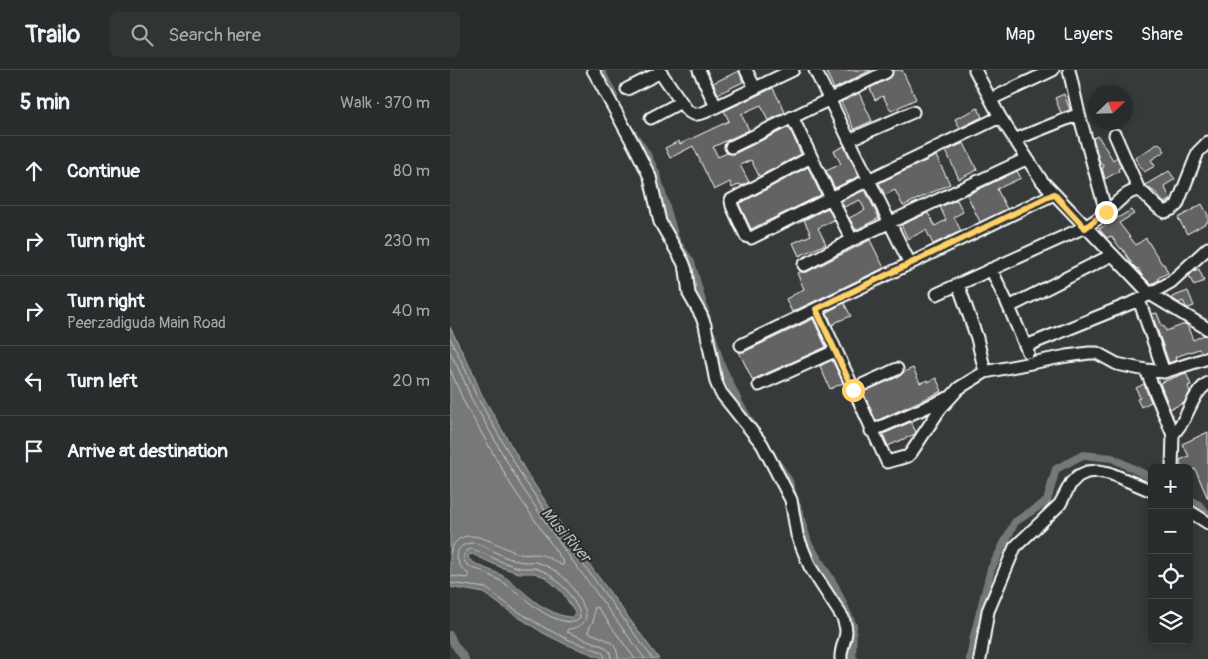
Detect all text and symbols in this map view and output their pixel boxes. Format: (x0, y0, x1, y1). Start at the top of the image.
search box (110, 12, 460, 57)
text: Trailo (25, 20, 80, 49)
icon: search (128, 21, 156, 49)
text: Search here (168, 23, 261, 47)
text: Map (1006, 23, 1035, 46)
text: Layers (1063, 23, 1113, 46)
text: Share (1141, 23, 1183, 46)
north arrow (1088, 85, 1133, 130)
text: 5 min (20, 89, 70, 116)
text: Walk · 370 m (340, 93, 430, 113)
icon: ahead (20, 157, 48, 185)
text: Continue (67, 159, 140, 183)
text: 80 m (393, 161, 430, 181)
route end (1095, 201, 1118, 224)
icon: right (20, 227, 48, 255)
text: Turn right (67, 229, 145, 253)
text: 230 m (384, 231, 430, 251)
text: Turn right (67, 289, 145, 313)
icon: right (20, 297, 48, 325)
text: 40 m (392, 301, 430, 321)
text: Peerzadiguda Main Road (67, 313, 226, 333)
icon: left (20, 367, 48, 395)
text: Turn left (67, 369, 137, 393)
text: 20 m (392, 371, 430, 391)
route start (842, 379, 865, 402)
icon: arrive (20, 437, 48, 465)
text: Arrive at destination (67, 439, 228, 463)
map controls (1148, 464, 1193, 644)
button: + (1148, 464, 1193, 509)
water label: Musi River (537, 503, 597, 568)
button: − (1148, 509, 1193, 554)
button: locate (1148, 554, 1193, 599)
button: layers (1148, 599, 1193, 644)

